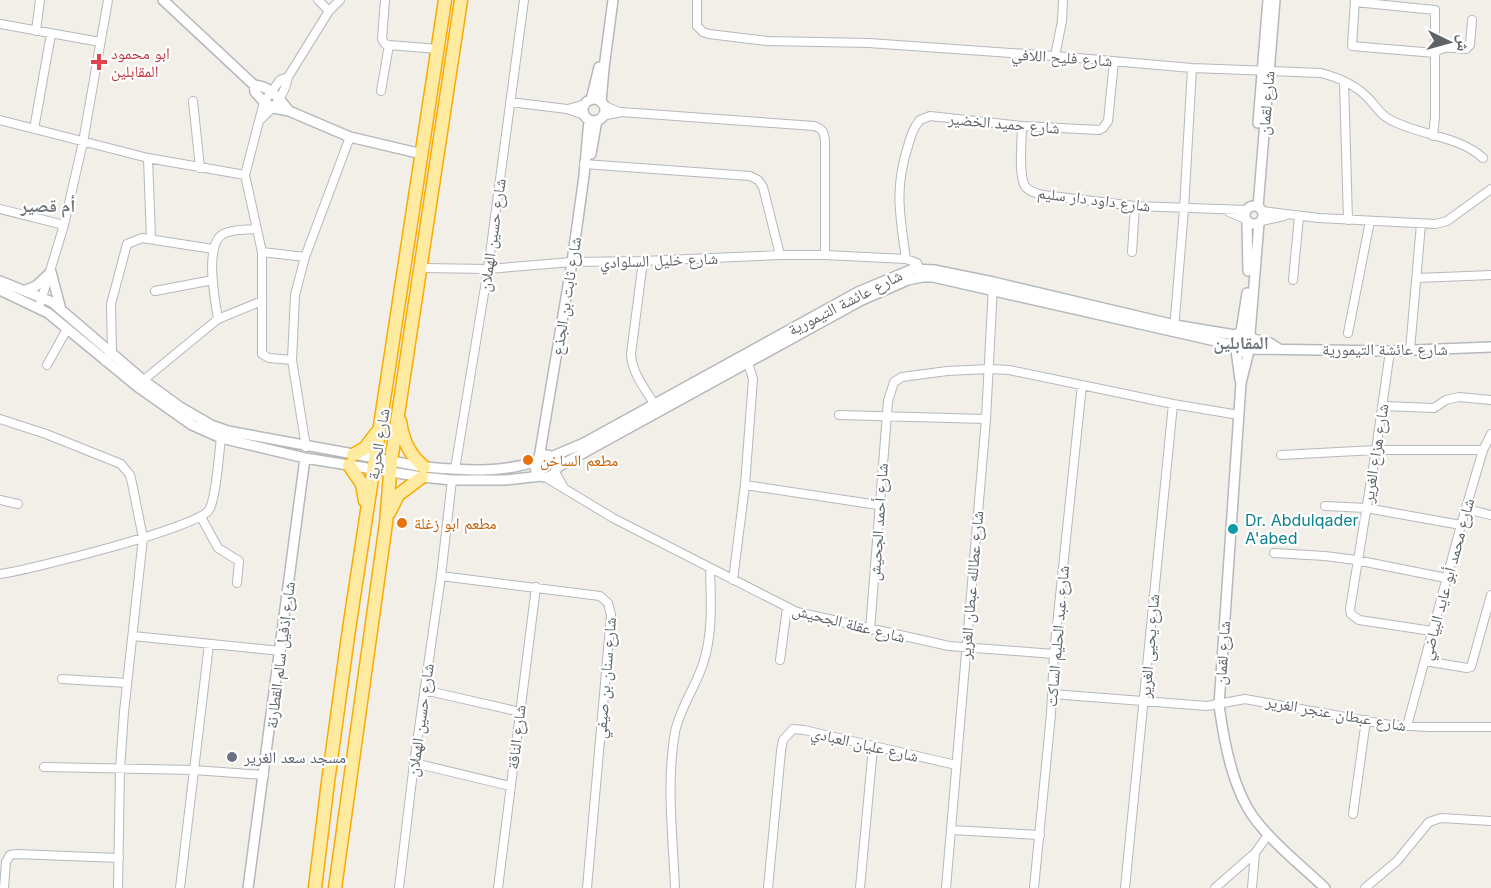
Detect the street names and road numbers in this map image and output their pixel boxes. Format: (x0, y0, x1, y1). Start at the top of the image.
street label: شارع فليح اللافي (1011, 43, 1113, 74)
street label: شارع لقمان (1253, 70, 1280, 136)
street label: شارع حميد الخضير (946, 108, 1061, 139)
street label: شارع حسين الهملان (474, 177, 511, 293)
street label: شارع داود دار سليم (1036, 182, 1152, 217)
street label: شارع ثابت بن الجذع (547, 235, 586, 357)
street label: شارع خليل السلوادي (600, 248, 719, 275)
street label: شارع عائشة التيمورية (785, 265, 906, 340)
street label: شارع عائشة التيمورية (1322, 339, 1448, 360)
street label: شارع هزاع الغرير (1357, 402, 1394, 505)
street label: شارع الحرية (362, 407, 394, 481)
street label: شارع أحمد الجحيش (864, 462, 893, 582)
street label: شارع محمد أبو عايد البياضي (1416, 496, 1481, 663)
street label: شارع عطالله عبطان الغرير (954, 510, 988, 661)
street label: شارع عبد الحليم الساكت (1041, 564, 1074, 708)
street label: شارع إذفيل سالم القطارنة (261, 580, 300, 730)
street label: شارع يحيى الغرير (1134, 593, 1165, 700)
street label: شارع عقلة الجحيش (790, 599, 907, 648)
street label: شارع سنان بن صيفي (590, 616, 623, 740)
street label: شارع لقمان (1210, 620, 1235, 686)
street label: شارع حسين الهملان (402, 662, 439, 778)
street label: شارع عبطان عنجر الغرير (1263, 691, 1408, 736)
street label: شارع الناقة (502, 704, 531, 770)
street label: شارع عليان العبادي (809, 722, 921, 769)

